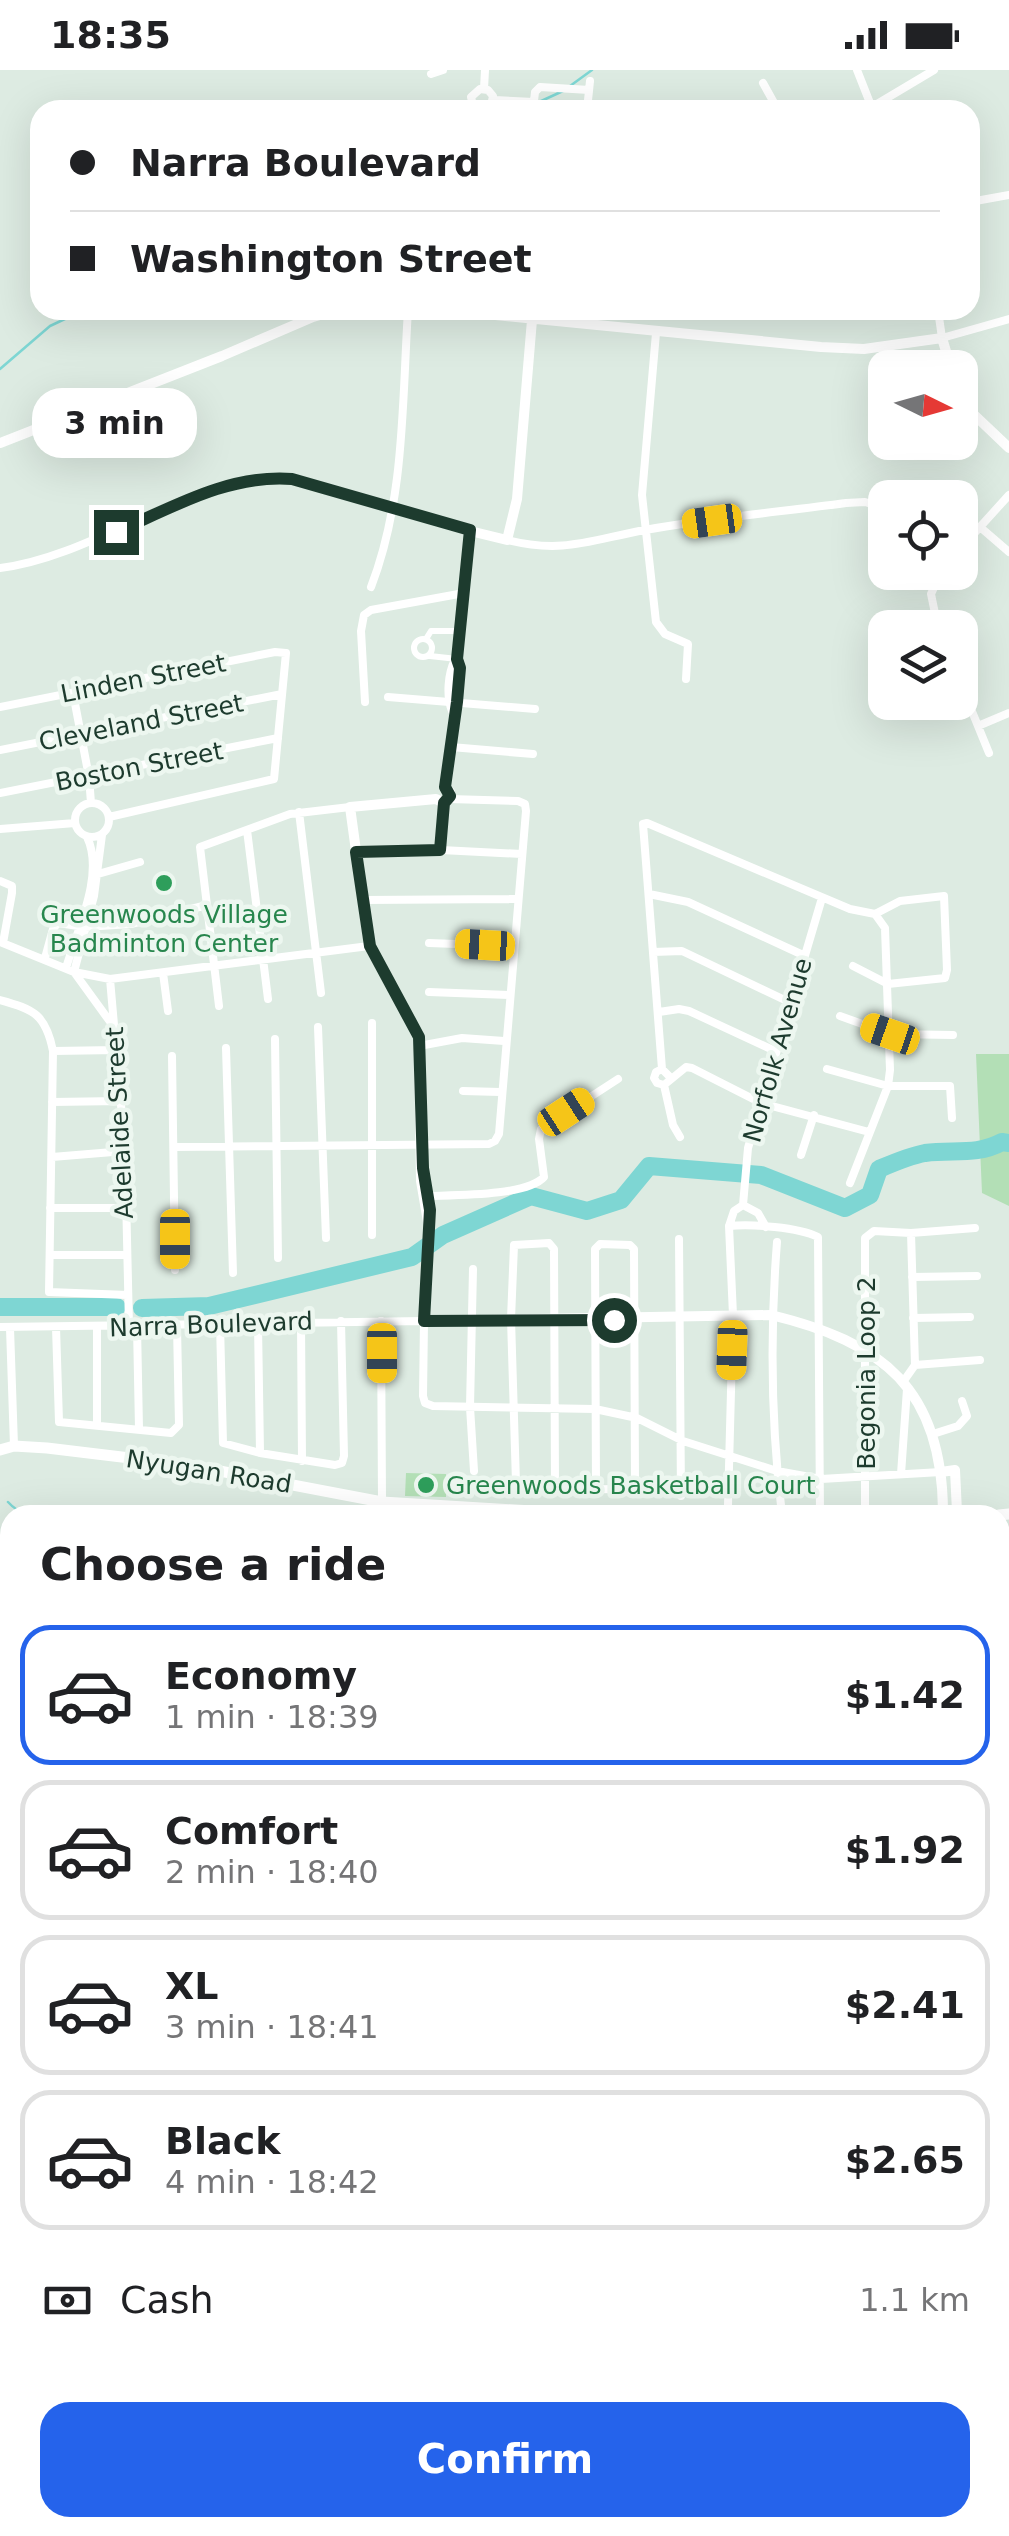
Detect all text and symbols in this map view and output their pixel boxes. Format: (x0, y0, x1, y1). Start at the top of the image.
text: 18:35 (50, 13, 171, 57)
text: Narra Boulevard (130, 141, 481, 185)
text: Washington Street (130, 237, 532, 281)
north arrow (868, 350, 978, 460)
map controls (868, 350, 978, 720)
callout: 3 min (34, 387, 198, 457)
text: 3 min (64, 404, 165, 442)
button: locate (868, 480, 978, 590)
car (680, 502, 744, 540)
route end (94, 510, 139, 555)
button: layers (868, 610, 978, 720)
street label: Linden Street (58, 648, 228, 709)
street label: Cleveland Street (36, 688, 246, 757)
street label: Boston Street (53, 736, 226, 797)
marker: Greenwoods Village Badminton Center (153, 872, 175, 894)
place label: Greenwoods Village Badminton Center (40, 900, 288, 958)
car (454, 928, 516, 962)
street label: Norfolk Avenue (737, 955, 818, 1146)
car (857, 1010, 923, 1058)
street label: Adelaide Street (100, 1026, 139, 1220)
car (533, 1083, 599, 1141)
car (160, 1209, 190, 1269)
street label: Begonia Loop 2 (852, 1276, 881, 1470)
route start (592, 1298, 637, 1343)
street label: Narra Boulevard (109, 1306, 313, 1343)
car (716, 1319, 748, 1381)
car (367, 1323, 397, 1383)
street label: Nyugan Road (124, 1444, 294, 1499)
place label: Greenwoods Basketball Court (446, 1471, 816, 1500)
marker: Greenwoods Basketball Court (415, 1474, 437, 1496)
text: Choose a ride (40, 1538, 386, 1591)
icon: car (45, 1650, 135, 1740)
text: Economy (165, 1654, 357, 1698)
text: $1.42 (845, 1673, 965, 1717)
text: 1 min · 18:39 (165, 1698, 379, 1736)
icon: car (45, 1805, 135, 1895)
text: Comfort (165, 1809, 338, 1853)
text: $1.92 (845, 1828, 965, 1872)
text: 2 min · 18:40 (165, 1853, 379, 1891)
icon: car (45, 1960, 135, 2050)
text: XL (165, 1964, 219, 2008)
text: $2.41 (845, 1983, 965, 2027)
text: 3 min · 18:41 (165, 2008, 379, 2046)
icon: car (45, 2115, 135, 2205)
text: Black (165, 2119, 280, 2163)
text: $2.65 (845, 2138, 965, 2182)
text: 4 min · 18:42 (165, 2163, 379, 2201)
icon: cash (40, 2273, 95, 2328)
text: Cash (120, 2278, 214, 2322)
text: 1.1 km (859, 2281, 970, 2319)
button: Confirm (40, 2402, 970, 2517)

